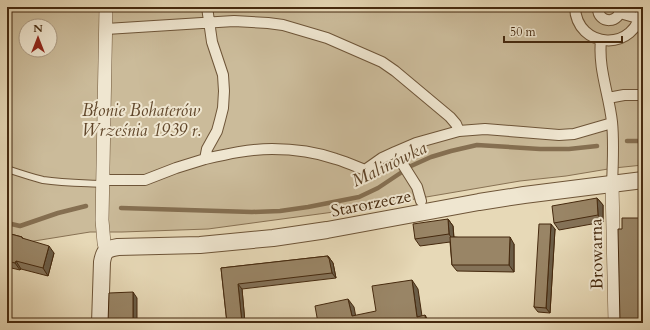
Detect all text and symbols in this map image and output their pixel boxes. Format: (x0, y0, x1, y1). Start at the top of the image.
north arrow (18, 18, 58, 58)
scale bar (504, 18, 622, 44)
text: N (33, 21, 43, 36)
text: 50 m (510, 24, 537, 40)
park label: Błonie Bohaterów Września 1939 r. (82, 99, 200, 142)
water label: Malinówka (347, 135, 431, 193)
street label: Starorzecze (329, 184, 413, 223)
street label: Browarna (584, 218, 609, 290)

